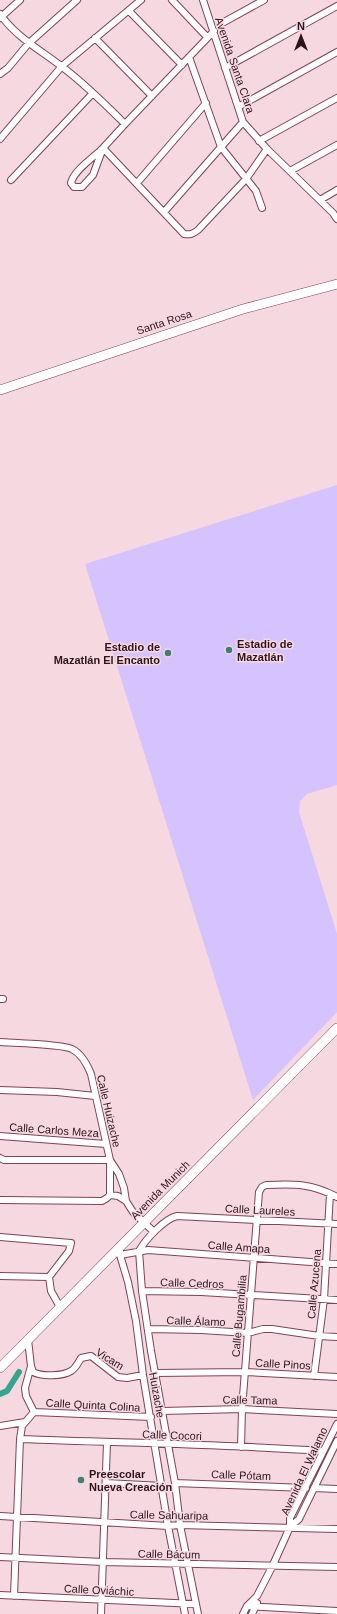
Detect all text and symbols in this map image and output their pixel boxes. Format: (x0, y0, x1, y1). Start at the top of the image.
street label: Avenida Santa Clara (213, 15, 257, 115)
north arrow (281, 16, 321, 56)
text: N (297, 20, 305, 32)
street label: Santa Rosa (135, 307, 194, 337)
place label: Estadio de Mazatlán (237, 638, 293, 663)
place label: Estadio de Mazatlán El Encanto (54, 641, 160, 666)
marker: Estadio de Mazatlán (224, 645, 234, 655)
marker: Estadio de Mazatlán El Encanto (163, 648, 173, 658)
street label: Calle Huizache (95, 1074, 123, 1148)
street label: Calle Carlos Meza (9, 1121, 100, 1139)
street label: Avenida Munich (128, 1158, 192, 1222)
street label: Calle Laureles (225, 1202, 296, 1218)
street label: Calle Amapa (207, 1239, 271, 1255)
street label: Calle Azucena (305, 1248, 323, 1320)
street label: Calle Bugambilia (229, 1273, 249, 1358)
street label: Calle Cedros (160, 1276, 224, 1290)
street label: Calle Álamo (166, 1314, 226, 1328)
street label: Vicam (94, 1346, 126, 1372)
street label: Calle Pinos (255, 1357, 312, 1371)
street label: Huizache (147, 1371, 167, 1419)
street label: Calle Tama (222, 1394, 278, 1406)
street label: Calle Quinta Colina (45, 1397, 142, 1414)
street label: Avenida El Walamo (278, 1425, 330, 1517)
street label: Calle Cocori (142, 1428, 202, 1442)
place label: Preescolar Nueva Creación (89, 1468, 172, 1493)
street label: Calle Pótam (211, 1468, 271, 1482)
marker: Preescolar Nueva Creación (76, 1475, 86, 1485)
street label: Calle Sahuaripa (130, 1508, 209, 1522)
street label: Calle Bácum (138, 1547, 200, 1561)
street label: Calle Oviáchic (64, 1582, 135, 1598)

